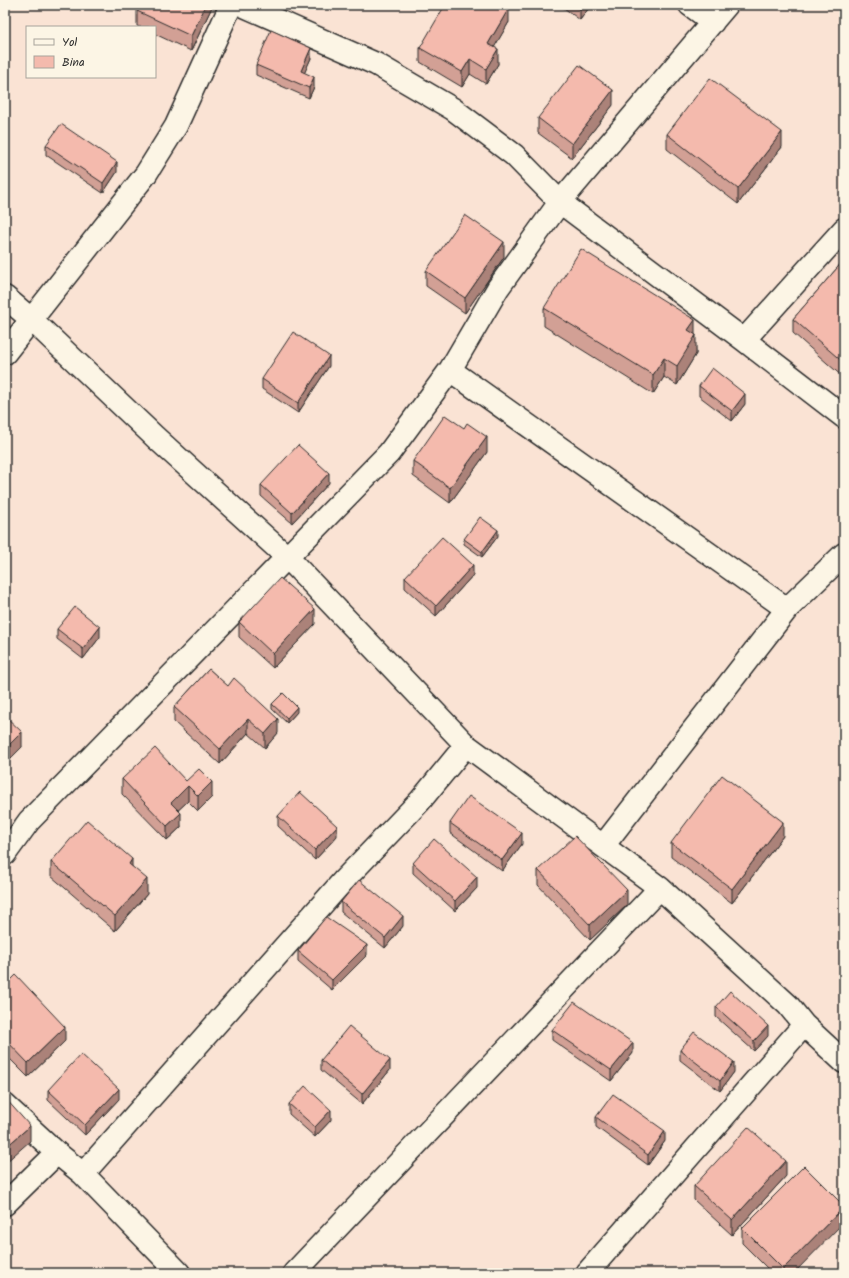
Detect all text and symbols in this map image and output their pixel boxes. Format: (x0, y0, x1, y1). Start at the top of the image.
legend (26, 26, 156, 78)
text: Yol (62, 33, 77, 52)
text: Bina (62, 53, 85, 72)

